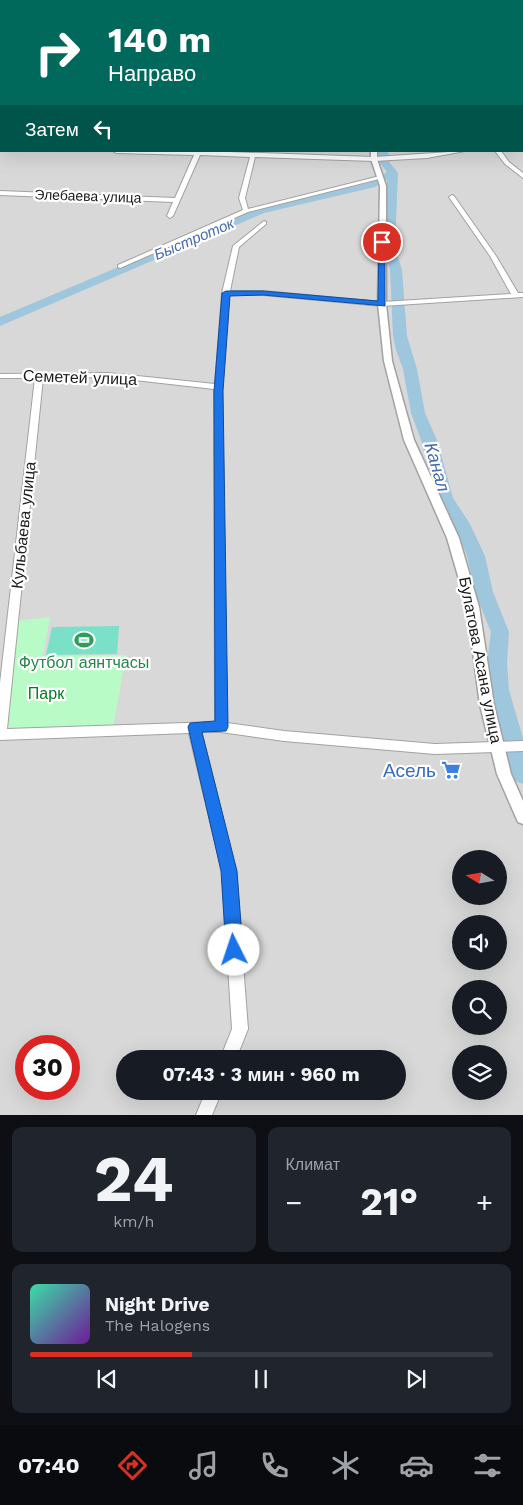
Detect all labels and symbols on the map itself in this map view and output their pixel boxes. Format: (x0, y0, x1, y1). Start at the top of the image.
street label: Элебаева улица (34, 186, 142, 206)
water label: Быстроток (151, 214, 238, 264)
pin (361, 221, 403, 263)
street label: Семетей улица (23, 366, 138, 389)
water label: Канал (420, 440, 455, 494)
street label: Кульбаева улица (7, 460, 40, 590)
street label: Булатова Асана улица (455, 575, 506, 745)
sports icon: Футбол аянтчасы (73, 629, 95, 651)
place label: Футбол аянтчасы (19, 653, 149, 672)
park label: Парк (28, 684, 65, 703)
place label: Асель (383, 759, 436, 782)
supermarket icon: Асель (440, 759, 462, 781)
north arrow (452, 850, 508, 905)
position arrow (207, 923, 259, 975)
speed limit sign: 30 (15, 1035, 80, 1100)

